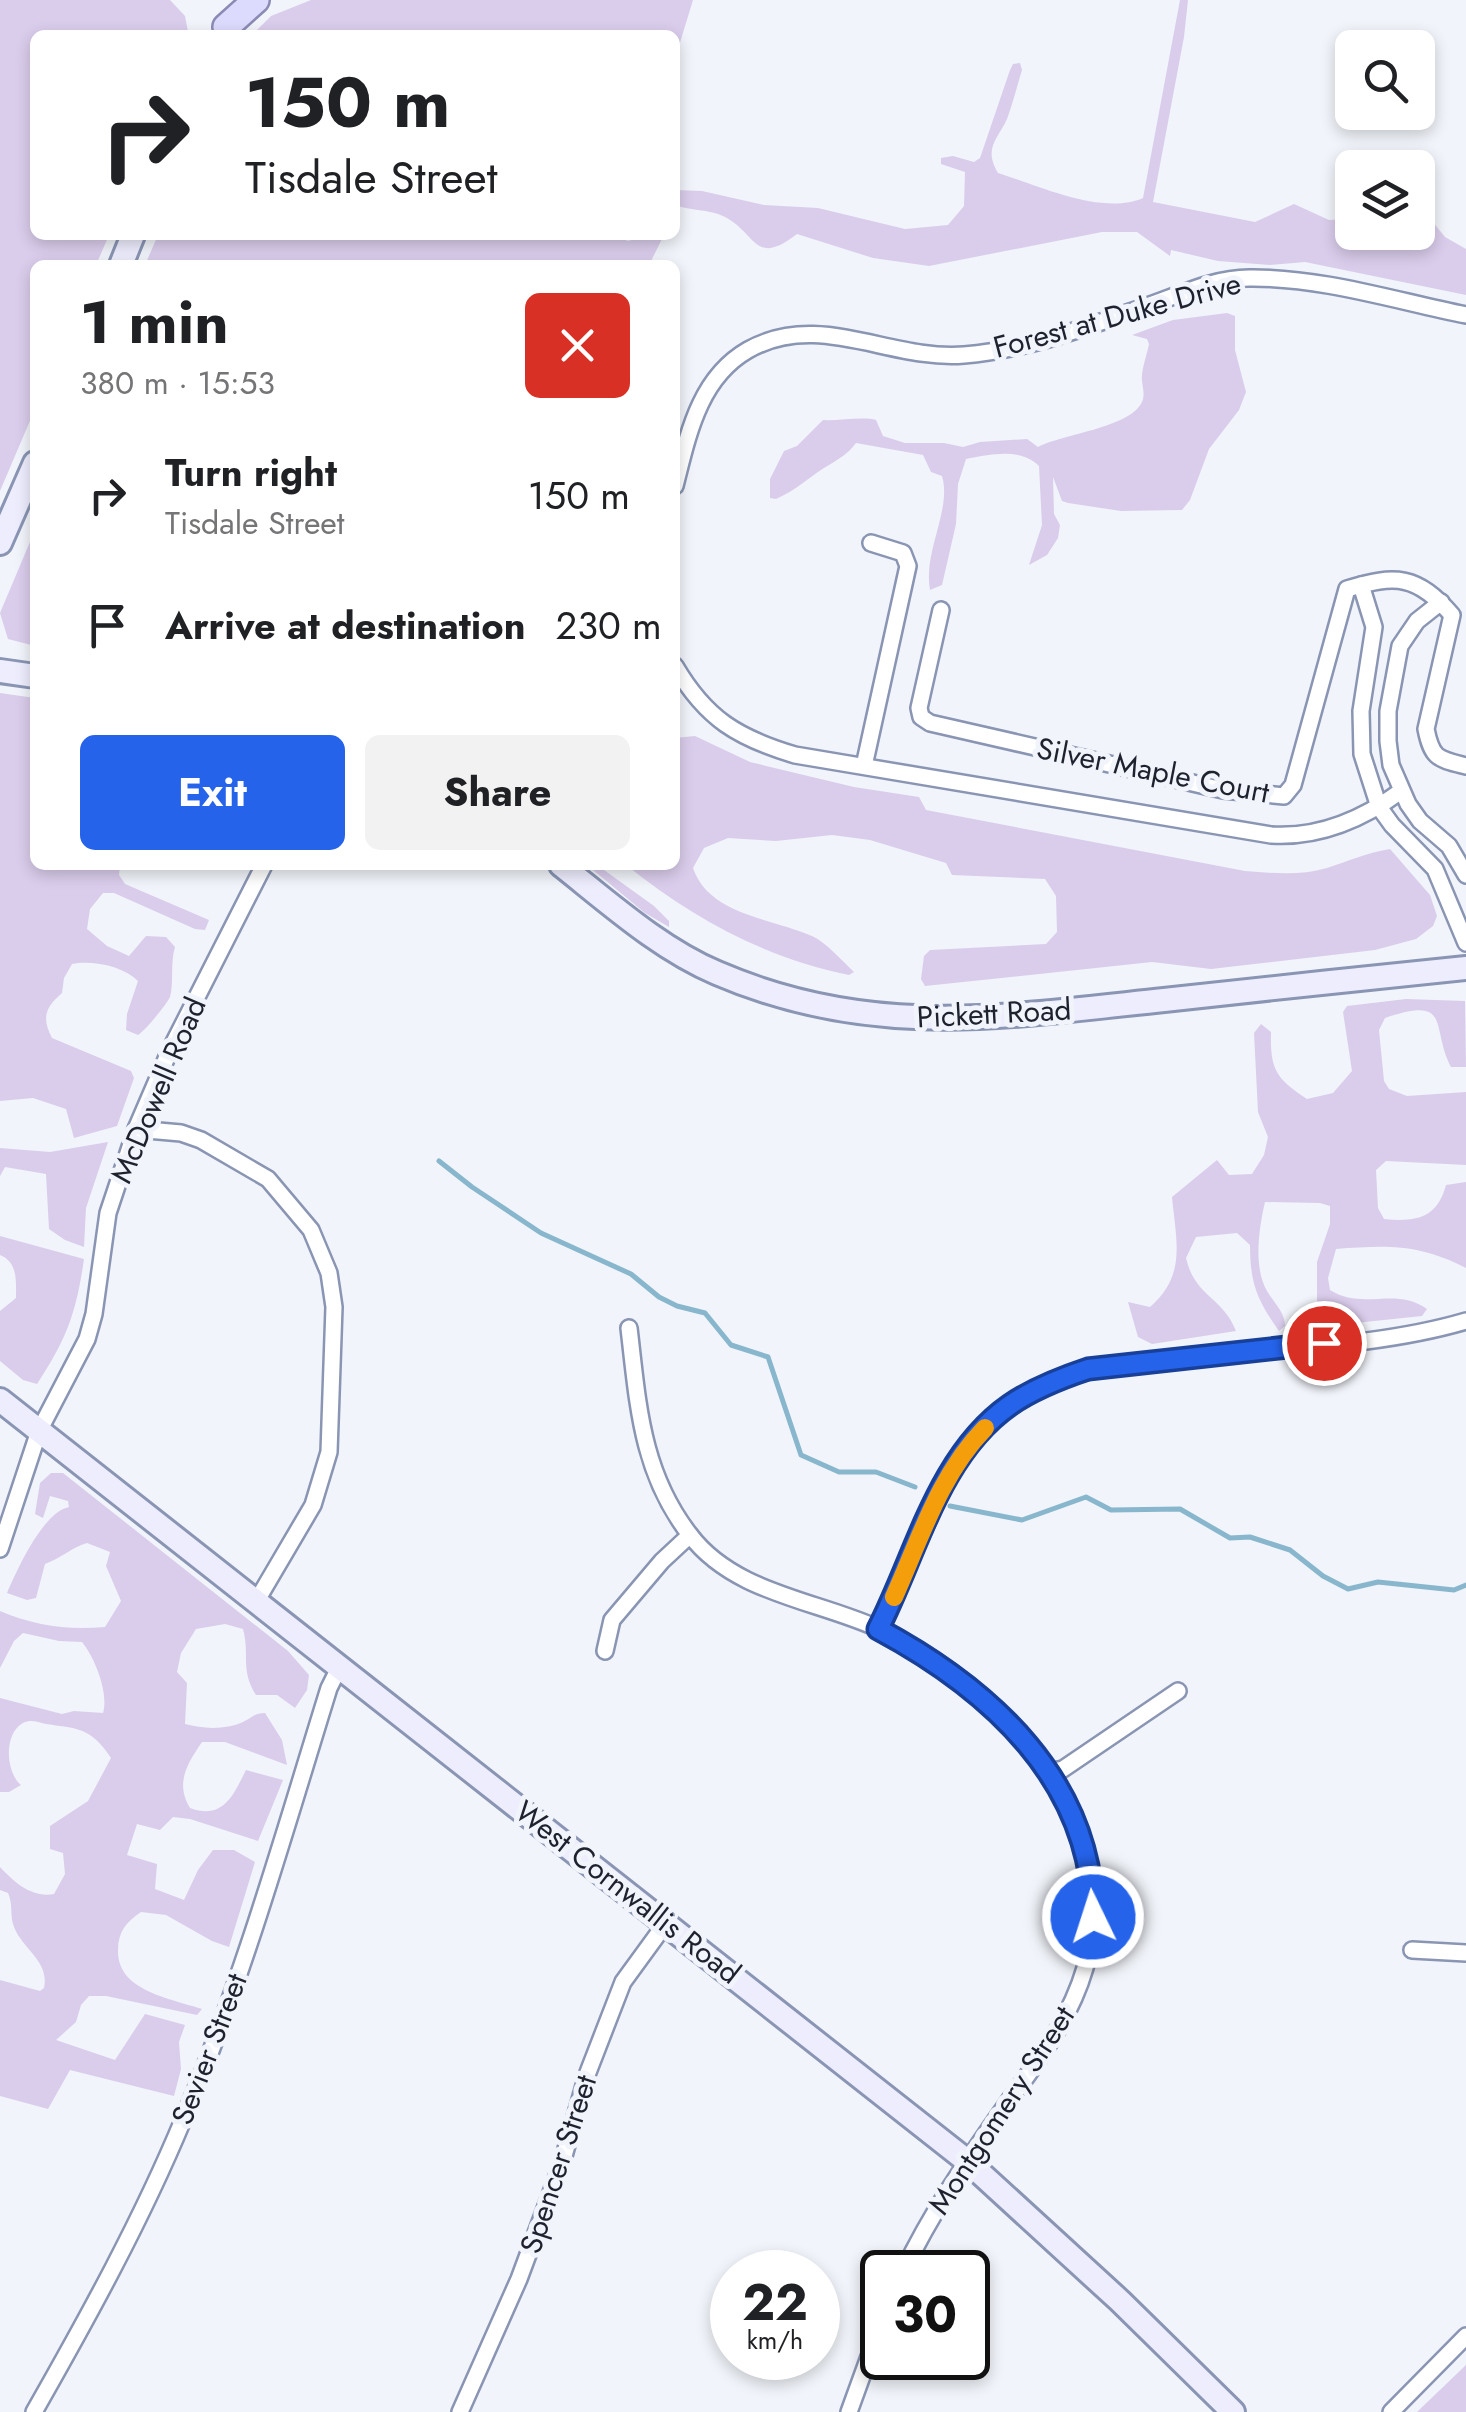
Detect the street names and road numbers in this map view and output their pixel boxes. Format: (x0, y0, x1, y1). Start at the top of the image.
street label: Forest at Duke Drive (988, 261, 1246, 369)
street label: Silver Maple Court (1033, 726, 1274, 814)
street label: Pickett Road (916, 987, 1072, 1039)
street label: McDowell Road (100, 991, 216, 1189)
street label: West Cornwallis Road (506, 1790, 750, 1994)
street label: Sevier Street (160, 1966, 258, 2131)
street label: Montgomery Street (917, 1997, 1085, 2223)
street label: Spencer Street (509, 2068, 607, 2259)

